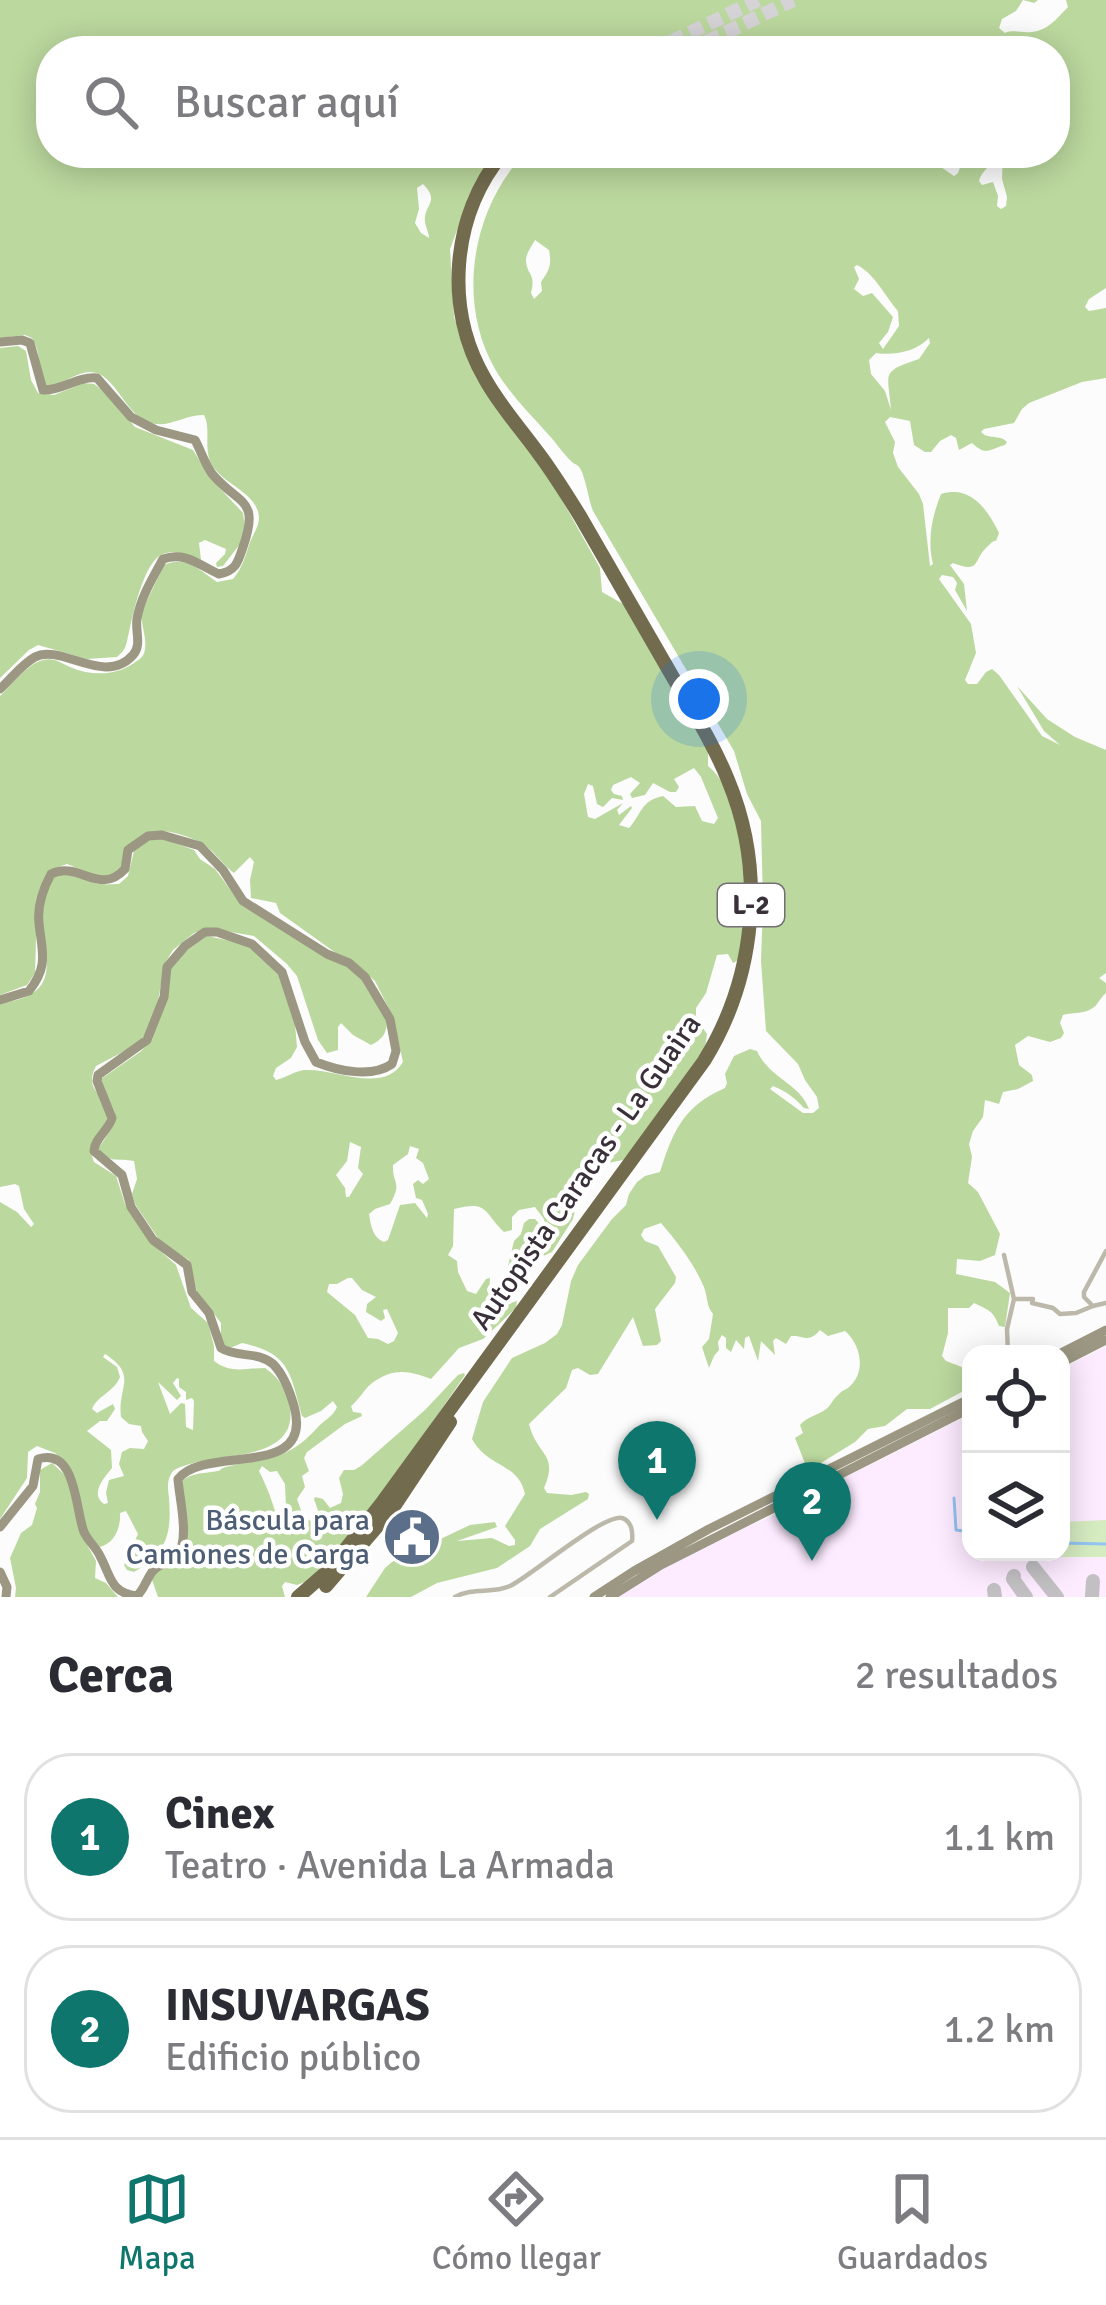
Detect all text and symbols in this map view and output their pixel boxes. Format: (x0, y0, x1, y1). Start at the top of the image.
search box (36, 36, 1070, 168)
icon: search (78, 69, 144, 135)
text: Buscar aquí (174, 75, 399, 130)
your location (669, 669, 729, 729)
road number: L-2 (718, 884, 784, 926)
street label: Autopista Caracas - La Guaira (463, 1007, 709, 1337)
map controls (962, 1345, 1070, 1561)
button: locate (962, 1345, 1070, 1453)
pin: 1 (618, 1421, 696, 1520)
button: layers (962, 1453, 1070, 1561)
pin: 2 (773, 1462, 851, 1561)
place label: Báscula para Camiones de Carga (126, 1502, 370, 1573)
public building icon: Báscula para Camiones de Carga (381, 1506, 443, 1568)
text: Cerca (48, 1644, 174, 1707)
text: 2 resultados (855, 1651, 1058, 1699)
text: Cinex (165, 1786, 274, 1841)
text: 1 (79, 1813, 101, 1861)
text: 1.1 km (943, 1813, 1055, 1861)
text: Teatro · Avenida La Armada (165, 1841, 615, 1889)
text: INSUVARGAS (165, 1978, 430, 2033)
text: 2 (79, 2005, 101, 2053)
text: 1.2 km (943, 2005, 1055, 2053)
text: Edificio público (165, 2033, 421, 2081)
tab: Mapa (118, 2166, 196, 2279)
tab: Cómo llegar (432, 2166, 601, 2279)
tab: Guardados (837, 2166, 988, 2279)

